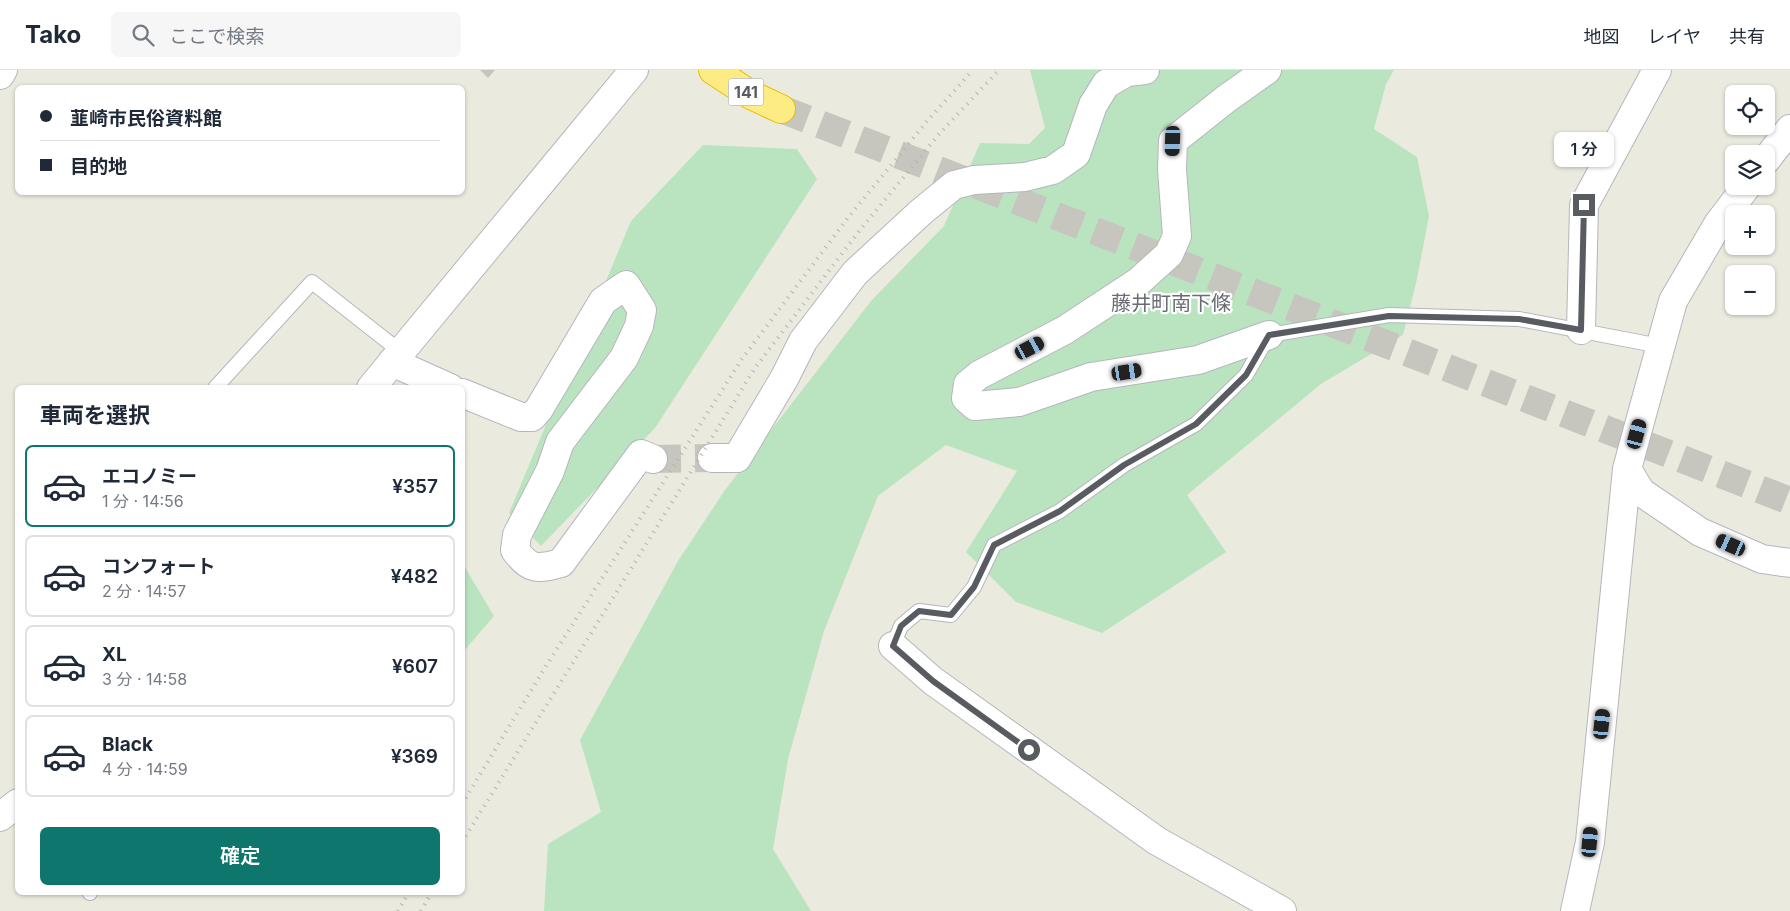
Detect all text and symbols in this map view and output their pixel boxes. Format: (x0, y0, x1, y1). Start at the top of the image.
search box (111, 12, 461, 57)
text: Tako (25, 20, 81, 49)
icon: search (129, 21, 157, 49)
text: ここで検索 (169, 25, 264, 48)
text: 地図 (1584, 26, 1620, 47)
text: レイヤ (1648, 26, 1701, 47)
text: 共有 (1729, 26, 1765, 47)
road number: 141 (728, 78, 764, 106)
map controls (1725, 85, 1775, 315)
button: locate (1725, 85, 1775, 135)
text: 韮崎市民俗資料館 (70, 107, 222, 130)
car (1164, 126, 1181, 156)
callout: 1 分 (1554, 132, 1614, 168)
text: 1 分 (1571, 139, 1597, 159)
button: layers (1725, 145, 1775, 195)
text: 目的地 (70, 155, 127, 178)
route end (1573, 194, 1595, 216)
button: + (1725, 205, 1775, 255)
button: − (1725, 265, 1775, 315)
district label: 藤井町南下條 (1111, 291, 1231, 315)
car (1013, 334, 1046, 362)
car (1111, 362, 1142, 382)
text: 車両を選択 (40, 402, 150, 428)
car (1625, 418, 1648, 450)
icon: car (42, 464, 87, 509)
text: エコノミー (102, 465, 197, 488)
text: ¥357 (392, 475, 438, 498)
text: 1 分 · 14:56 (102, 491, 184, 511)
car (1714, 532, 1747, 558)
icon: car (42, 554, 87, 599)
text: コンフォート (102, 555, 215, 578)
text: ¥482 (391, 565, 438, 588)
text: 2 分 · 14:57 (102, 581, 186, 601)
text: XL (102, 643, 127, 666)
icon: car (42, 644, 87, 689)
text: ¥607 (392, 655, 438, 678)
text: 3 分 · 14:58 (102, 669, 187, 689)
car (1592, 708, 1611, 740)
text: Black (102, 733, 153, 756)
icon: car (42, 734, 87, 779)
route start (1018, 739, 1040, 761)
text: ¥369 (391, 745, 438, 768)
text: 4 分 · 14:59 (102, 759, 188, 779)
car (1581, 826, 1598, 858)
button: 確定 (40, 827, 440, 885)

